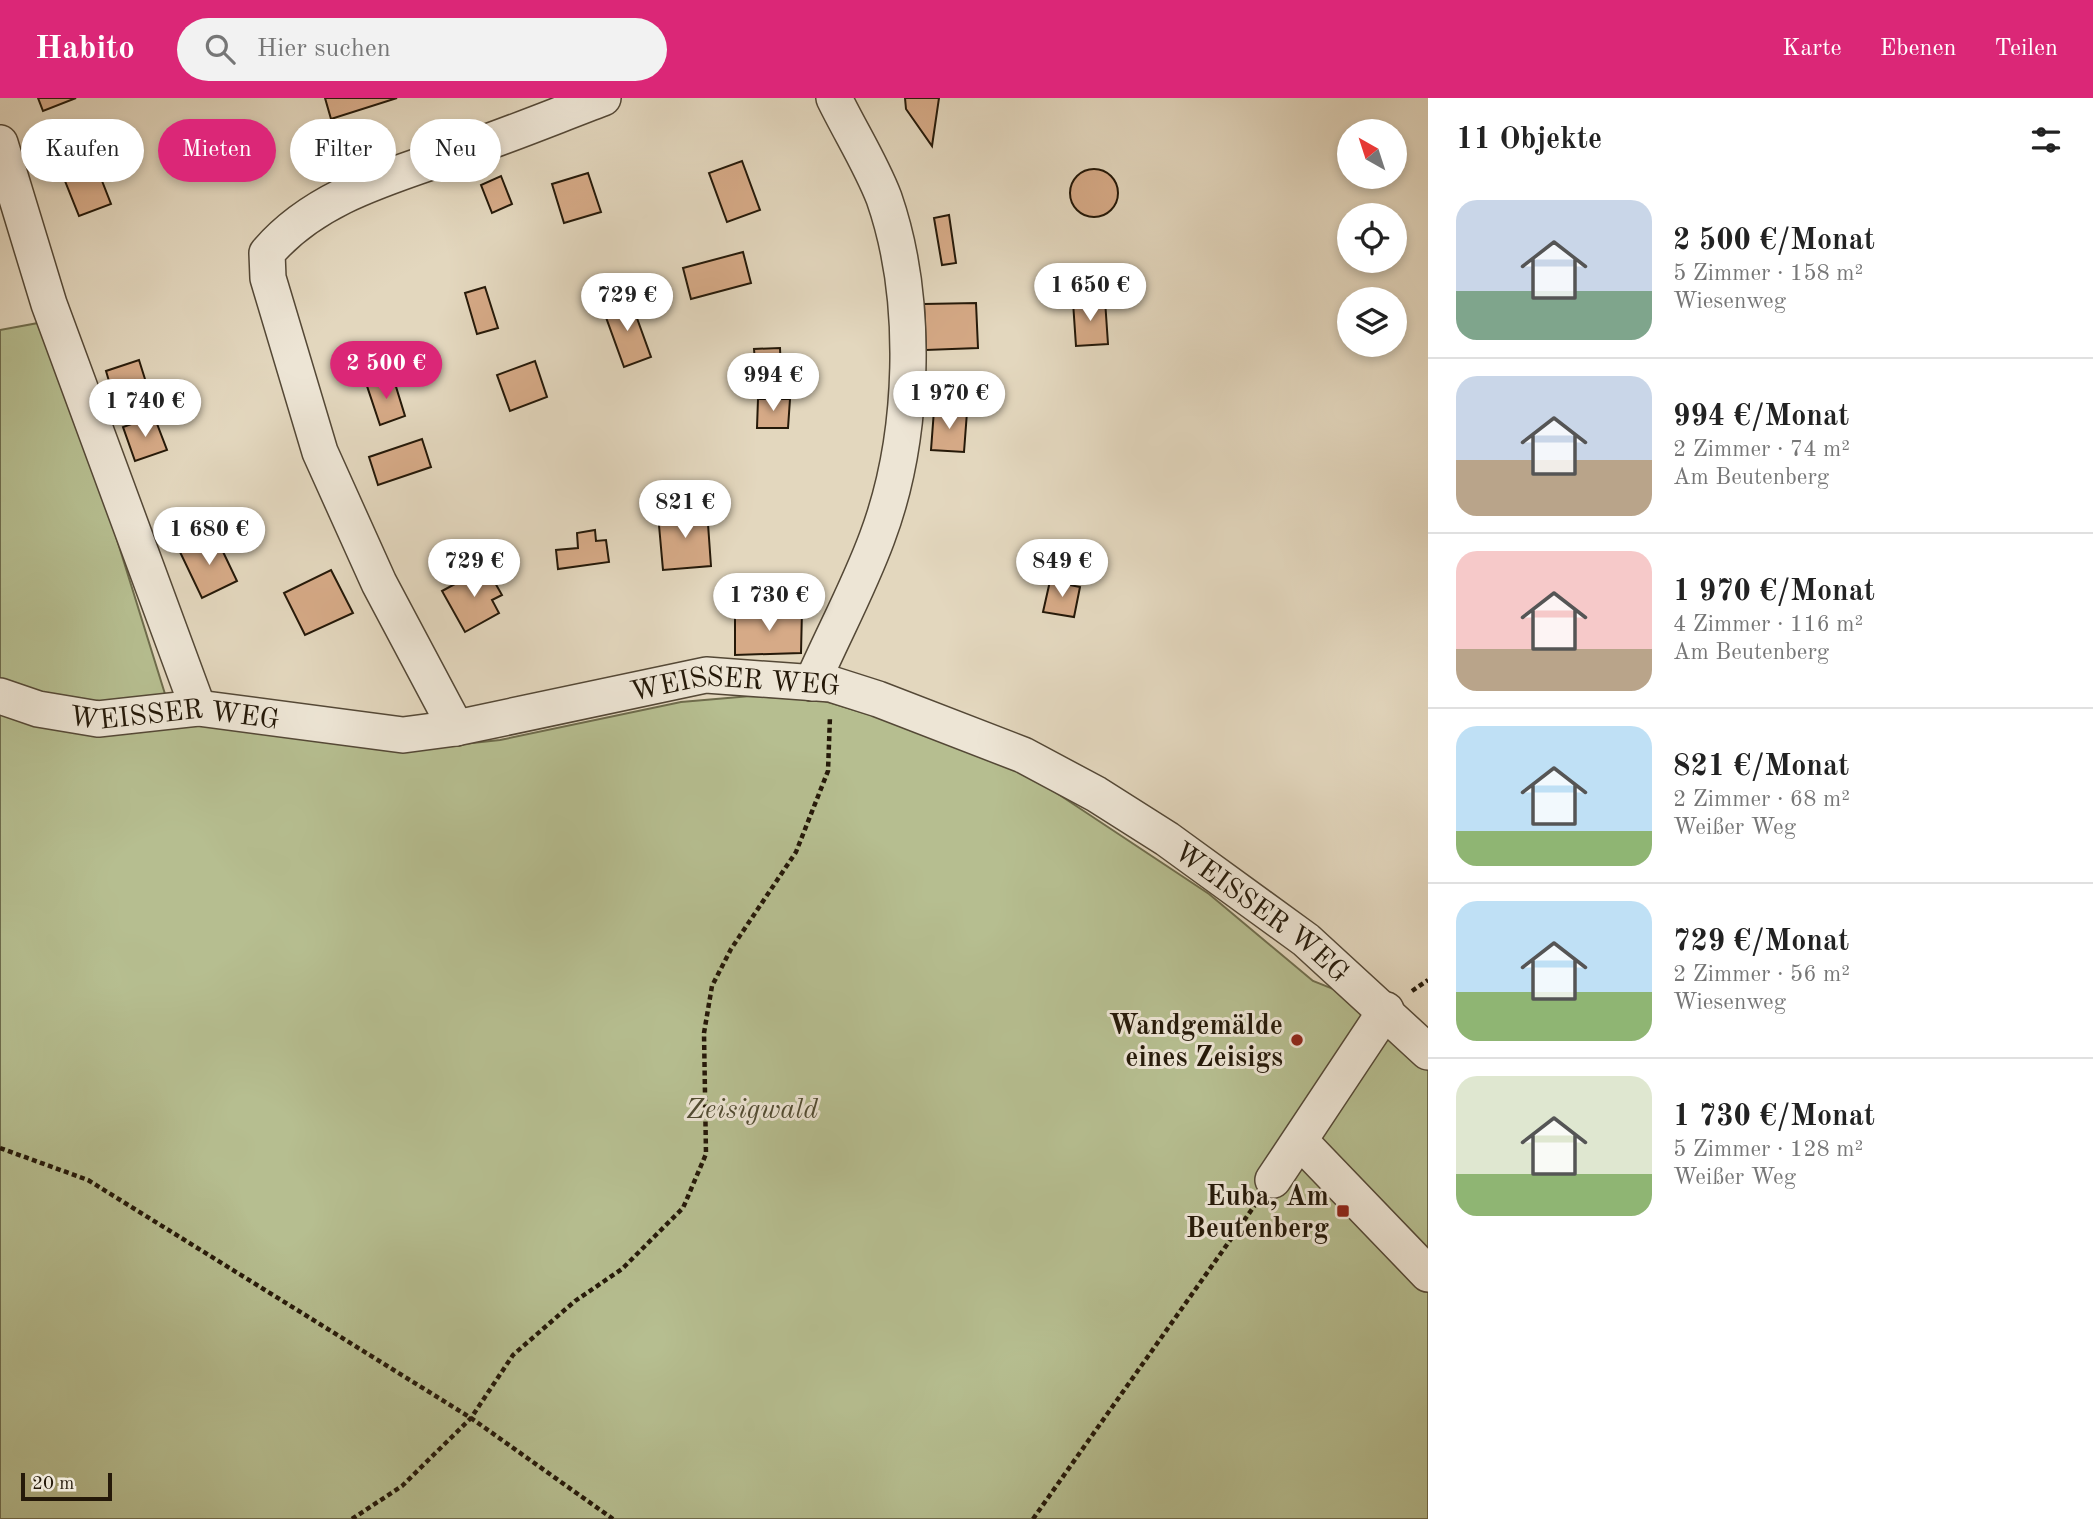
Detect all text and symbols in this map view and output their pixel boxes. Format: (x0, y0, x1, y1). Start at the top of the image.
search box (177, 18, 667, 81)
icon: search (201, 30, 239, 68)
text: Habito (35, 33, 135, 66)
text: Hier suchen (257, 36, 391, 62)
text: Karte (1782, 37, 1842, 61)
text: Ebenen (1880, 37, 1956, 61)
text: Teilen (1994, 37, 2058, 61)
chip: Kaufen (21, 119, 144, 182)
chip: Mieten (158, 119, 276, 182)
chip: Filter (290, 119, 396, 182)
chip: Neu (410, 119, 501, 182)
north arrow (1337, 119, 1407, 189)
map controls (1337, 119, 1407, 357)
icon: filters (2027, 121, 2065, 159)
text: 11 Objekte (1456, 125, 1602, 155)
button: locate (1337, 203, 1407, 273)
text: 2 500 €/Monat (1673, 226, 1875, 256)
icon: home (1512, 228, 1596, 312)
text: 5 Zimmer · 158 m² (1673, 262, 1863, 285)
pin: 1 650 € (1025, 264, 1155, 323)
pin: 729 € (578, 274, 676, 333)
text: 1 650 € (1050, 274, 1130, 297)
text: 729 € (597, 284, 657, 307)
button: layers (1337, 287, 1407, 357)
text: Wiesenweg (1673, 290, 1786, 313)
pin: 2 500 € (321, 342, 451, 401)
text: 2 500 € (346, 352, 426, 375)
pin: 994 € (724, 354, 822, 413)
text: 994 € (743, 364, 803, 387)
pin: 1 970 € (884, 372, 1014, 431)
pin: 1 740 € (80, 380, 210, 439)
text: 1 970 € (909, 382, 989, 405)
text: 1 740 € (105, 390, 185, 413)
text: 994 €/Monat (1673, 402, 1849, 432)
icon: home (1512, 404, 1596, 488)
text: 2 Zimmer · 74 m² (1673, 438, 1850, 461)
text: Am Beutenberg (1673, 466, 1829, 489)
pin: 821 € (636, 480, 734, 540)
text: 821 € (655, 491, 715, 514)
pin: 1 680 € (144, 508, 274, 567)
text: 1 680 € (169, 518, 249, 541)
pin: 729 € (425, 540, 523, 599)
pin: 849 € (1013, 540, 1111, 599)
text: 729 € (444, 550, 504, 573)
text: 849 € (1032, 550, 1092, 573)
pin: 1 730 € (704, 574, 834, 633)
text: 1 970 €/Monat (1673, 577, 1875, 607)
icon: home (1512, 579, 1596, 663)
text: 1 730 € (729, 584, 809, 607)
text: 4 Zimmer · 116 m² (1673, 613, 1863, 636)
text: Am Beutenberg (1673, 641, 1829, 664)
street label: WEISSER WEG (628, 664, 841, 708)
street label: WEISSER WEG (67, 697, 281, 736)
text: 821 €/Monat (1673, 752, 1849, 782)
icon: home (1512, 754, 1596, 838)
text: 2 Zimmer · 68 m² (1673, 788, 1850, 811)
text: Weißer Weg (1673, 816, 1796, 839)
street label: WEISSER WEG (1168, 838, 1353, 989)
text: 729 €/Monat (1673, 927, 1849, 957)
icon: home (1512, 929, 1596, 1013)
text: 2 Zimmer · 56 m² (1673, 963, 1850, 986)
text: Wiesenweg (1673, 991, 1786, 1014)
place label: Wandgemälde eines Zeisigs (1108, 1013, 1283, 1073)
marker: Wandgemälde eines Zeisigs (1289, 1032, 1305, 1048)
park label: Zeisigwald (686, 1097, 818, 1125)
text: 1 730 €/Monat (1673, 1102, 1875, 1132)
icon: home (1512, 1104, 1596, 1188)
text: 5 Zimmer · 128 m² (1673, 1138, 1863, 1161)
text: Weißer Weg (1673, 1166, 1796, 1189)
place label: Euba, Am Beutenberg (1186, 1184, 1329, 1244)
marker: Euba, Am Beutenberg (1335, 1203, 1351, 1219)
scale bar (21, 1470, 112, 1502)
text: 20 m (32, 1475, 74, 1494)

